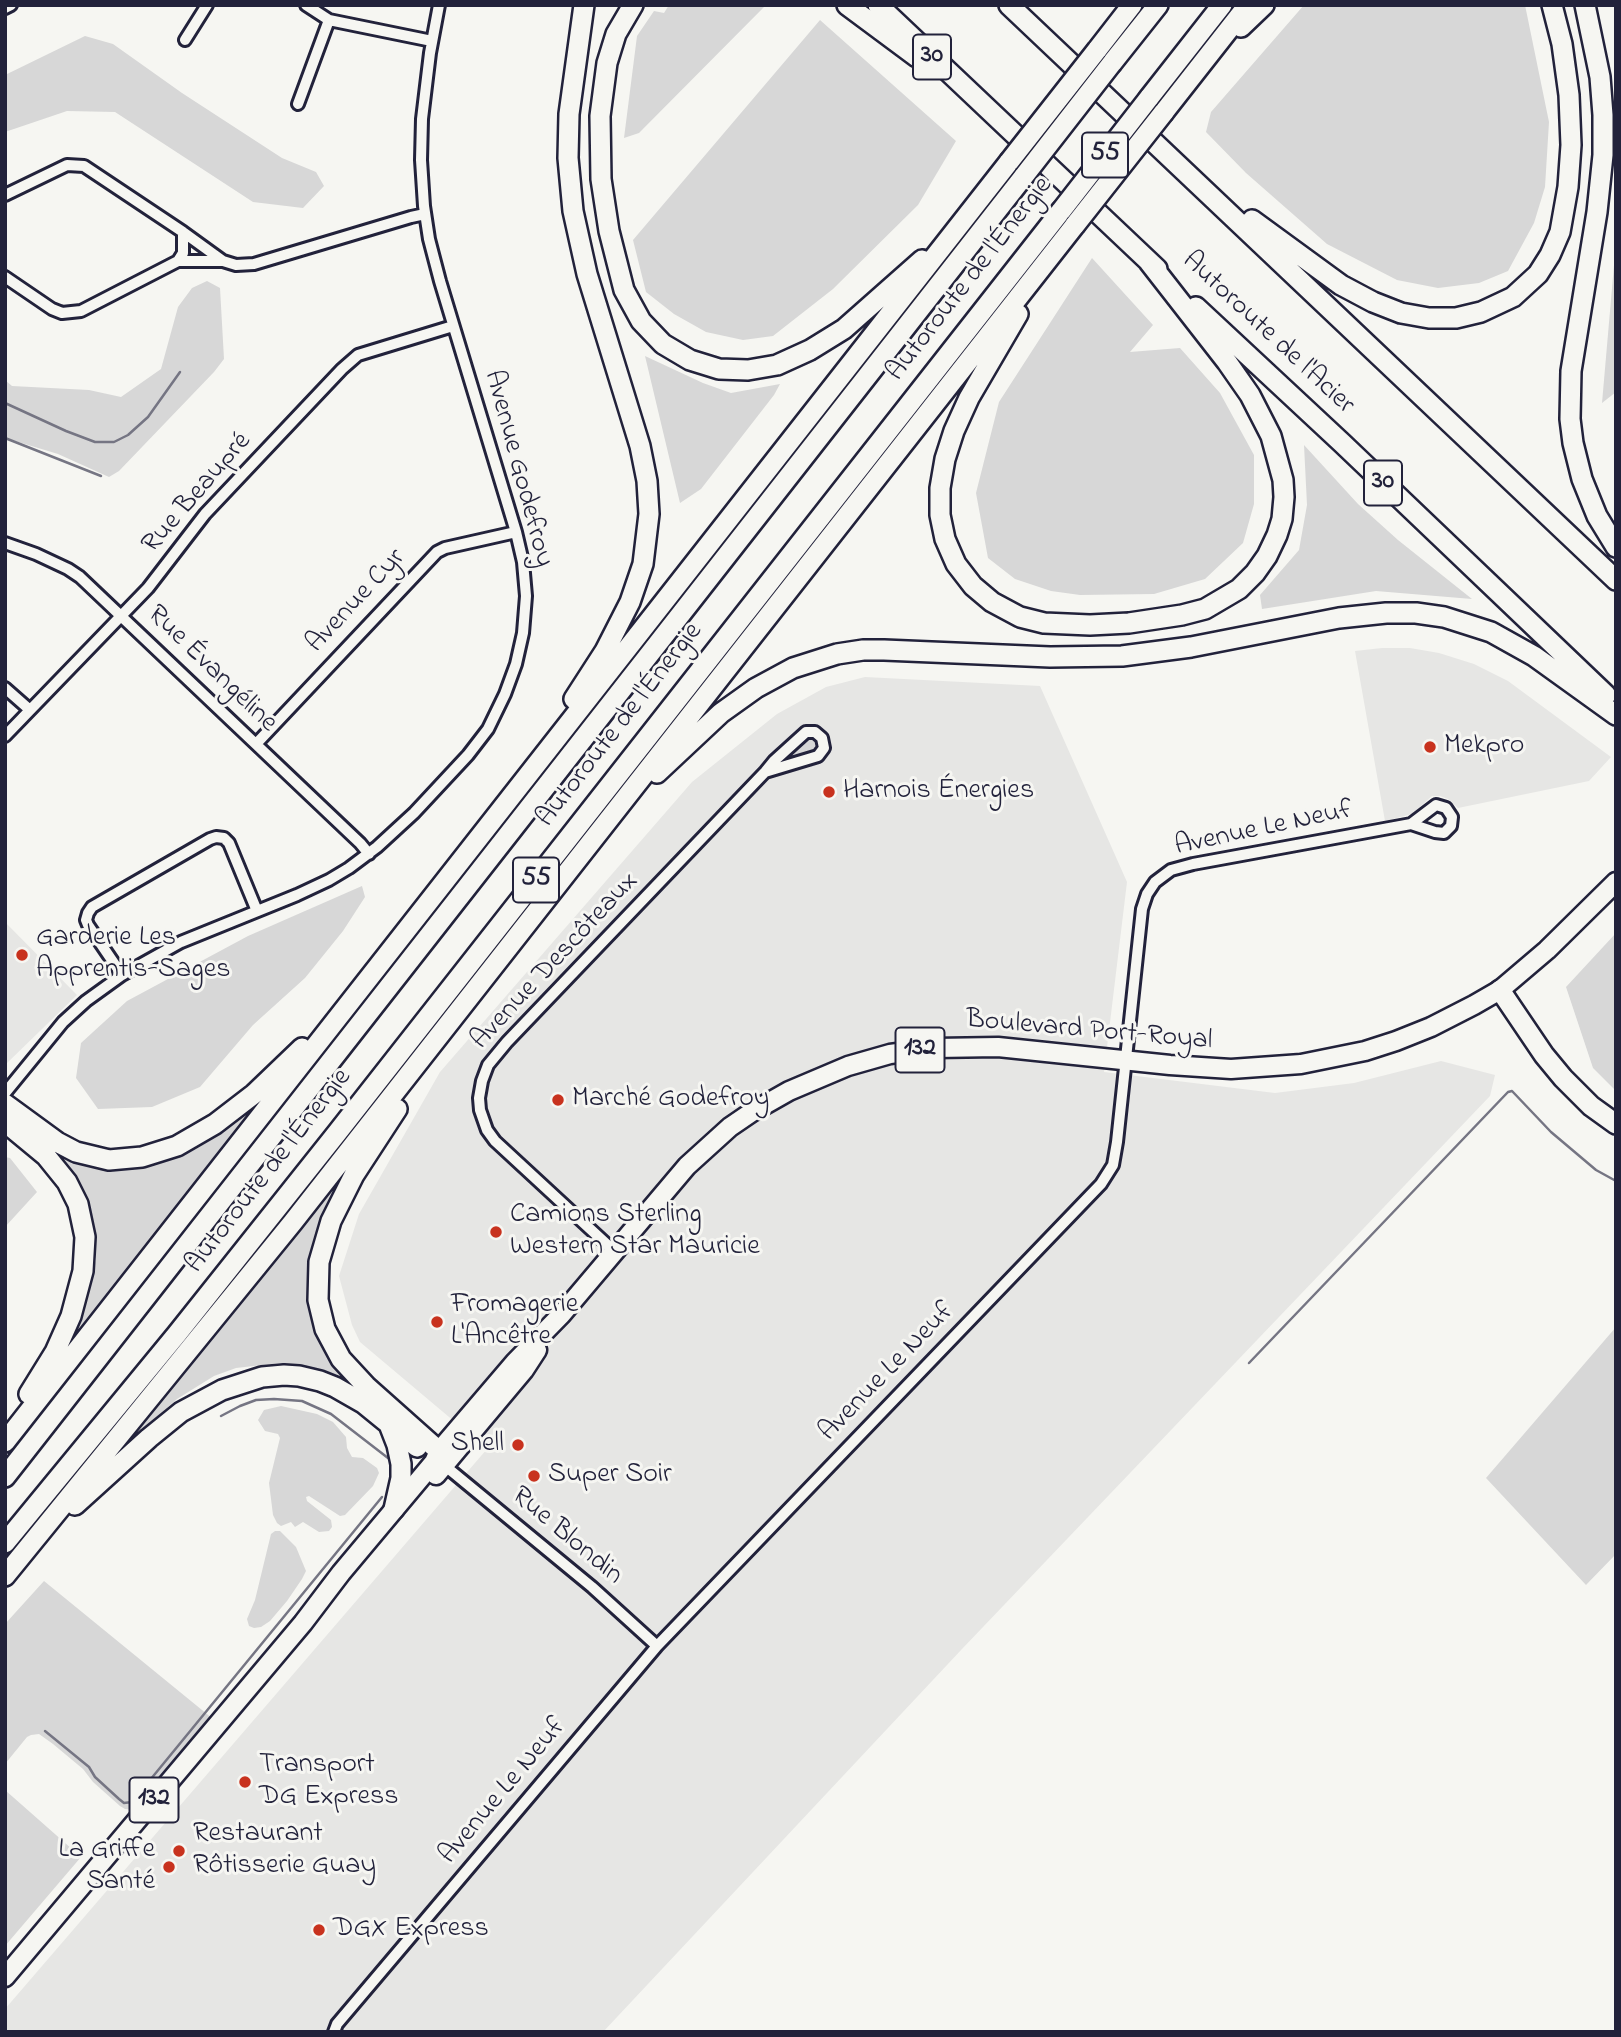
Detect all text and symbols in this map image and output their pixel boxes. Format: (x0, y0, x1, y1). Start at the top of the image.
road number: 30 (913, 34, 951, 80)
road number: 55 (1082, 132, 1128, 178)
street label: Autoroute de l'Énergie (881, 171, 1061, 389)
street label: Autoroute de l'Acier (1174, 245, 1360, 423)
street label: Avenue Godefroy (475, 367, 559, 571)
street label: Rue Beaupré (136, 426, 260, 562)
road number: 30 (1364, 461, 1402, 505)
street label: Avenue Cyr (300, 543, 414, 661)
street label: Rue Évangéline (139, 599, 283, 741)
street label: Autoroute de l'Énergie (531, 617, 711, 835)
place label: Mekpro (1444, 730, 1524, 764)
marker: Mekpro (1422, 739, 1438, 755)
place label: Harnois Énergies (843, 775, 1034, 809)
marker: Harnois Énergies (821, 784, 837, 800)
street label: Avenue Le Neuf (1172, 795, 1356, 865)
road number: 55 (513, 858, 559, 902)
street label: Avenue Descôteaux (465, 866, 647, 1058)
place label: Garderie Les Apprentis-Sages (36, 922, 230, 988)
marker: Garderie Les Apprentis-Sages (14, 947, 30, 963)
street label: Boulevard Port-Royal (964, 1004, 1214, 1060)
road number: 132 (895, 1028, 944, 1072)
street label: Autoroute de l'Énergie (180, 1063, 360, 1281)
place label: Marché Godefroy (572, 1083, 769, 1117)
marker: Marché Godefroy (550, 1092, 566, 1108)
place label: Camions Sterling Western Star Mauricie (510, 1199, 760, 1265)
marker: Camions Sterling Western Star Mauricie (488, 1224, 504, 1240)
place label: Fromagerie L'Ancêtre (451, 1289, 578, 1355)
street label: Avenue Le Neuf (813, 1296, 963, 1450)
marker: Fromagerie L'Ancêtre (429, 1314, 445, 1330)
place label: Shell (451, 1428, 504, 1462)
marker: Shell (510, 1437, 526, 1453)
place label: Super Soir (548, 1459, 672, 1493)
marker: Super Soir (526, 1468, 542, 1484)
street label: Rue Blondin (503, 1480, 629, 1594)
street label: Avenue Le Neuf (433, 1712, 575, 1872)
place label: Transport DG Express (259, 1749, 399, 1815)
marker: Transport DG Express (237, 1774, 253, 1790)
road number: 132 (130, 1778, 178, 1823)
place label: Restaurant Rôtisserie Guay (193, 1818, 376, 1884)
place label: La Griffe Santé (59, 1834, 155, 1900)
marker: Restaurant Rôtisserie Guay (171, 1843, 187, 1859)
marker: La Griffe Santé (161, 1859, 177, 1875)
place label: DGX Express (333, 1913, 489, 1947)
marker: DGX Express (311, 1922, 327, 1938)

